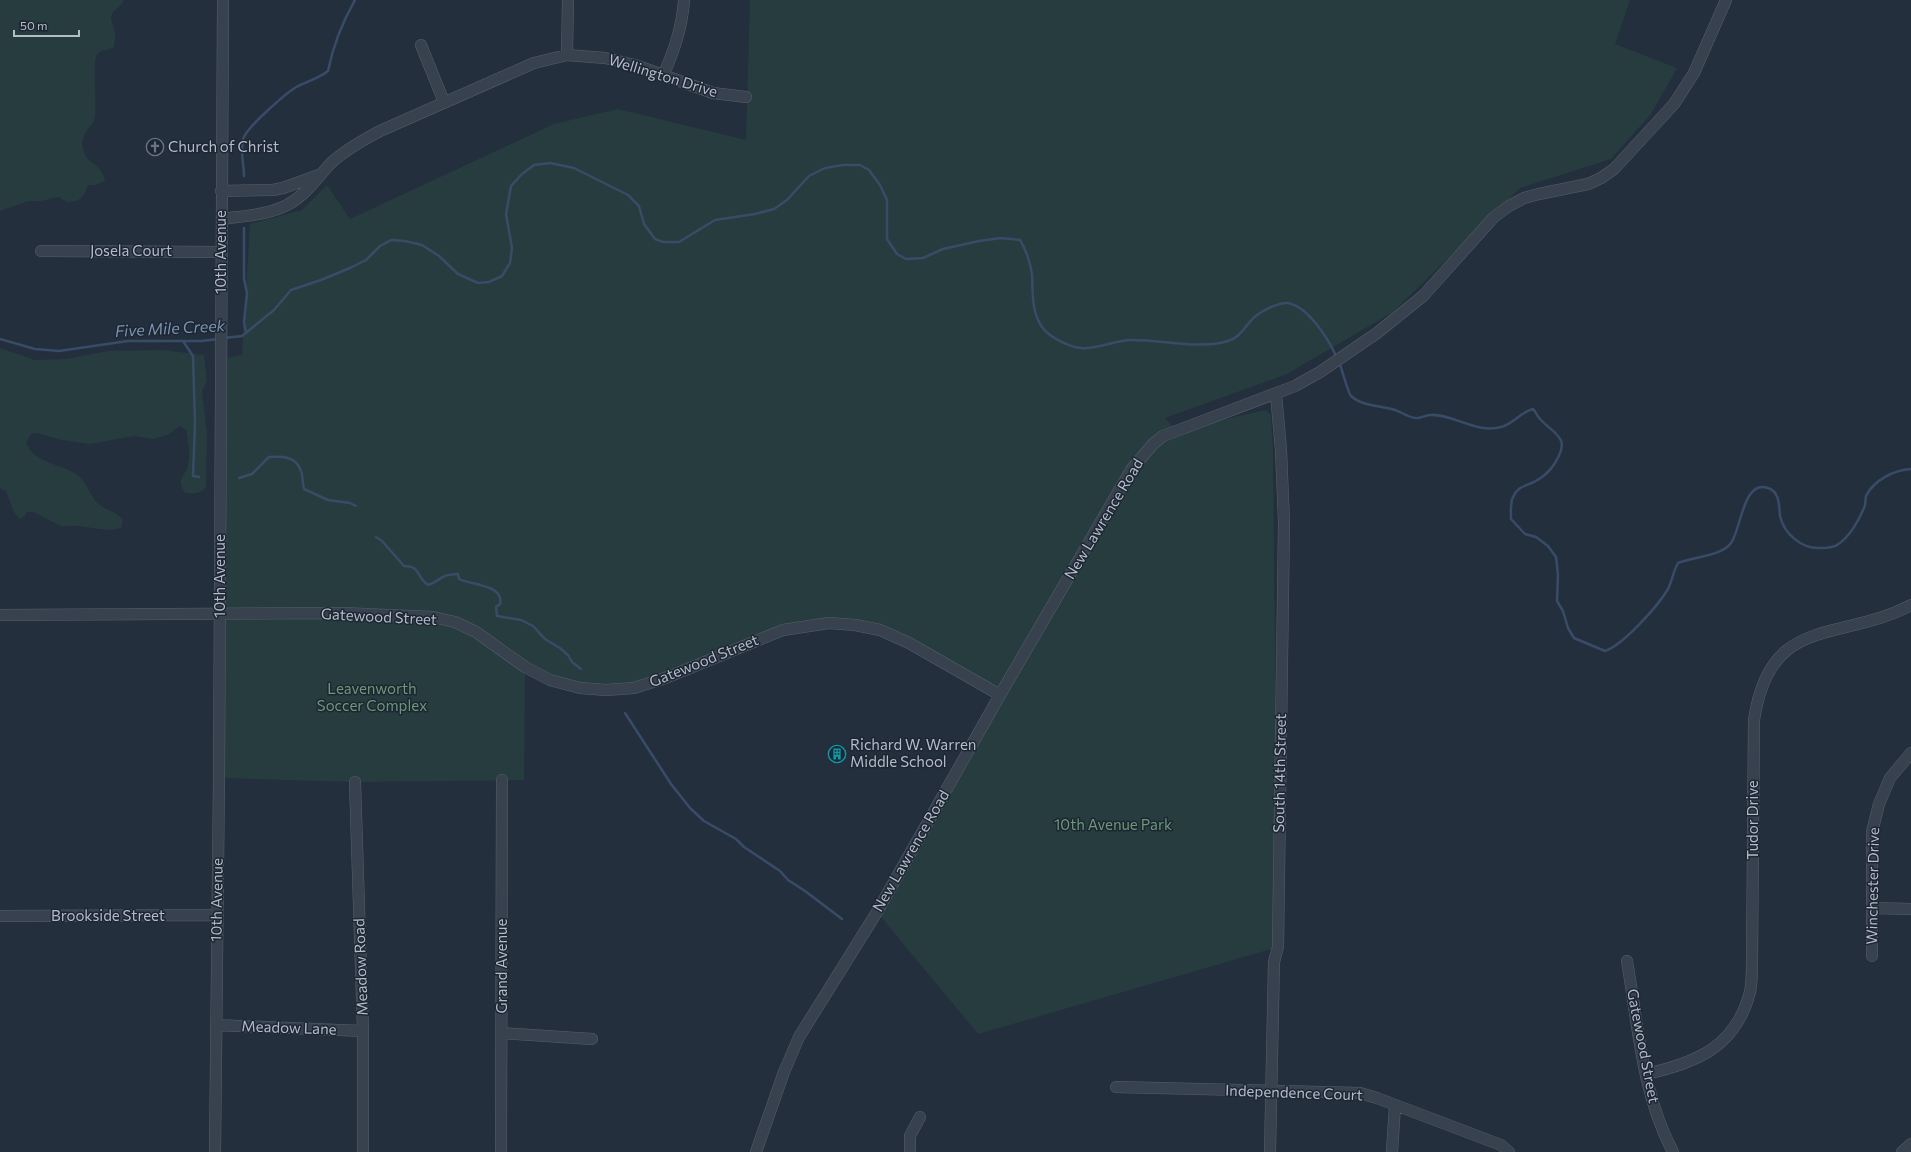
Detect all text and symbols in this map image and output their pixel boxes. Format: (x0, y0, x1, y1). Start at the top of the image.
scale bar (14, 12, 79, 38)
text: 50 m (20, 18, 48, 32)
street label: Wellington Drive (607, 50, 720, 100)
church icon: Church of Christ (145, 137, 165, 157)
place label: Church of Christ (168, 137, 279, 155)
street label: 10th Avenue (211, 210, 229, 294)
street label: Josela Court (90, 241, 172, 259)
water label: Five Mile Creek (114, 315, 226, 340)
street label: New Lawrence Road (1060, 455, 1146, 582)
street label: 10th Avenue (210, 534, 228, 618)
street label: Gatewood Street (321, 604, 438, 628)
street label: Gatewood Street (646, 630, 761, 690)
park label: Leavenworth Soccer Complex (317, 679, 427, 714)
street label: South 14th Street (1269, 713, 1289, 833)
place label: Richard W. Warren Middle School (850, 735, 976, 770)
building icon: Richard W. Warren Middle School (827, 744, 847, 764)
street label: Tudor Drive (1743, 780, 1761, 860)
street label: New Lawrence Road (868, 786, 952, 915)
park label: 10th Avenue Park (1054, 815, 1172, 833)
street label: Winchester Drive (1862, 827, 1882, 945)
street label: 10th Avenue (206, 858, 226, 942)
street label: Brookside Street (51, 906, 165, 924)
street label: Meadow Road (349, 918, 371, 1016)
street label: Grand Avenue (492, 919, 510, 1013)
street label: Gatewood Street (1624, 987, 1664, 1105)
street label: Meadow Lane (241, 1016, 337, 1038)
street label: Independence Court (1225, 1081, 1363, 1103)

